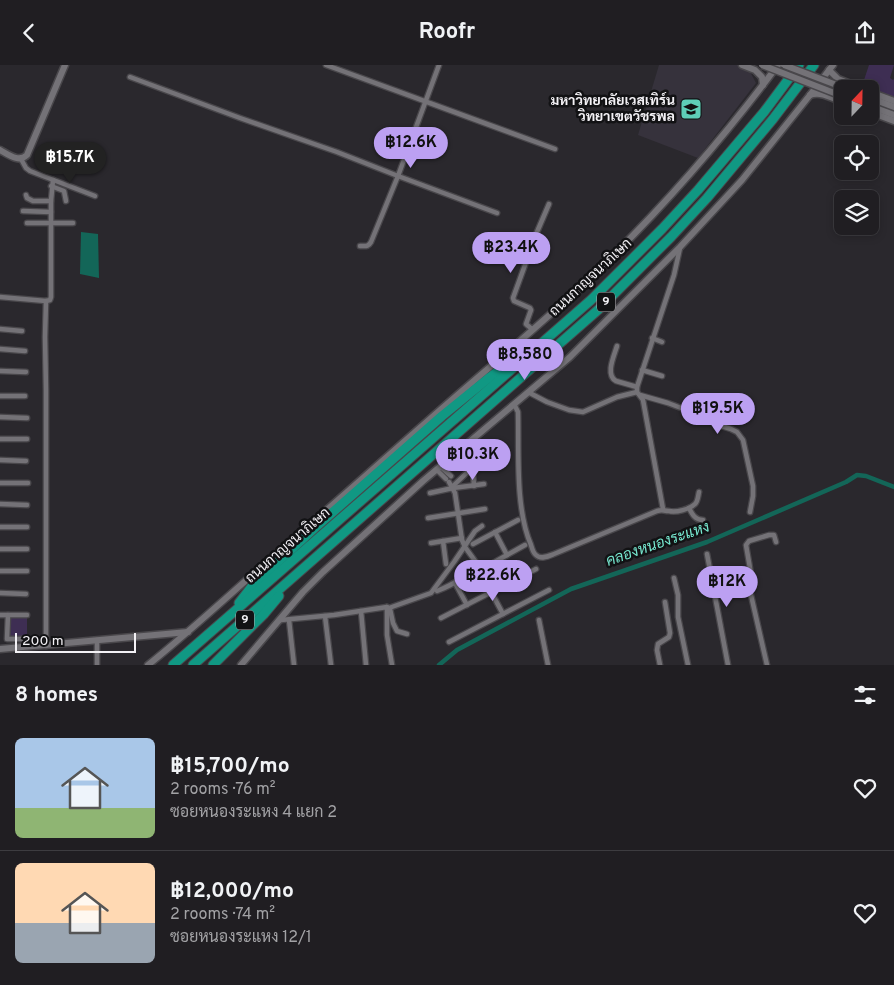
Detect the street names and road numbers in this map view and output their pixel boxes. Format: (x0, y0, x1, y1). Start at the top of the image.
street label: ถนนกาญจนาภิเษก (546, 235, 636, 321)
road number: 9 (597, 293, 615, 311)
street label: ถนนกาญจนาภิเษก (242, 504, 334, 587)
road number: 9 (236, 611, 254, 629)

